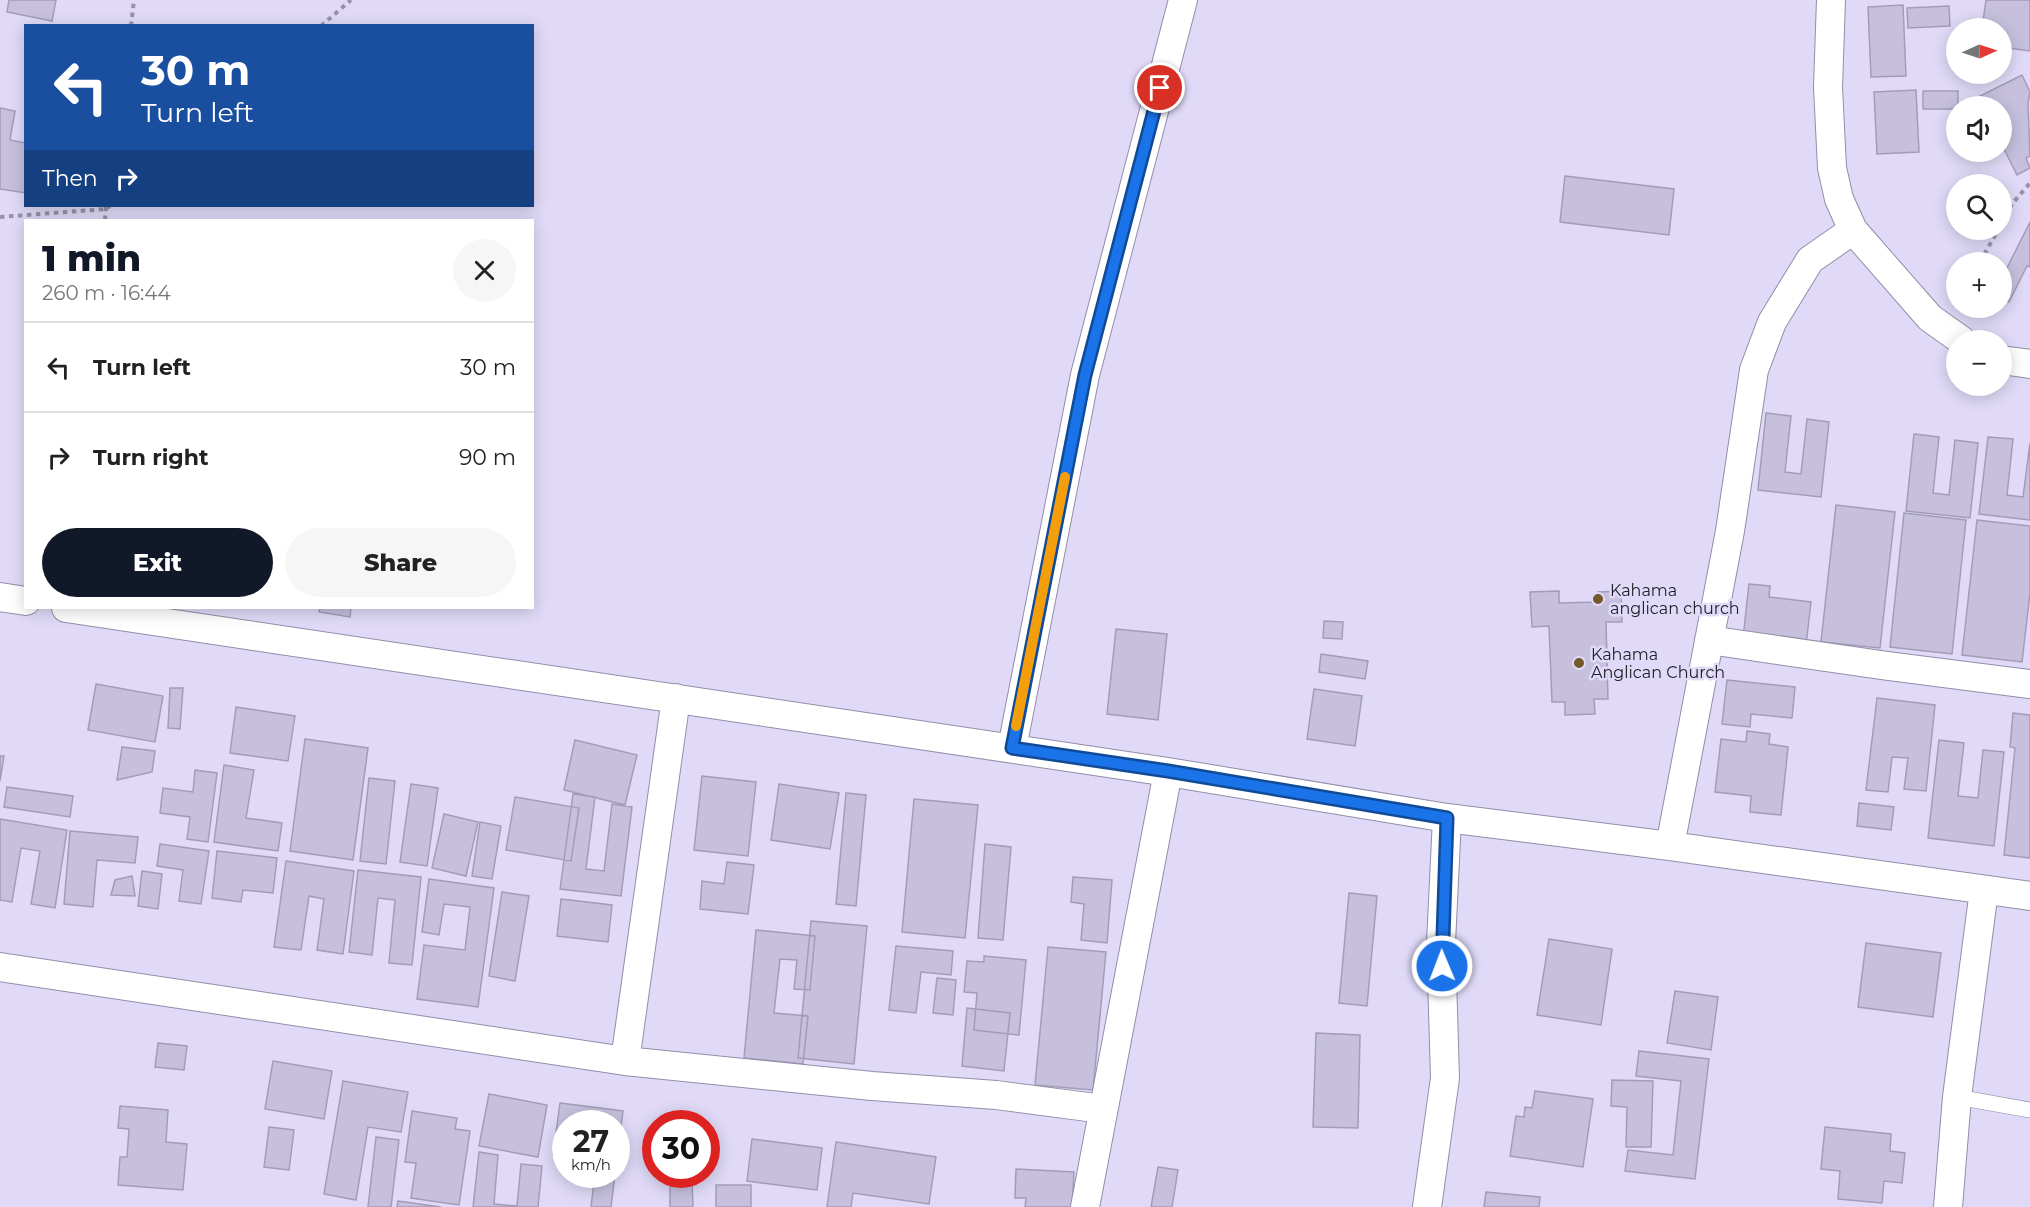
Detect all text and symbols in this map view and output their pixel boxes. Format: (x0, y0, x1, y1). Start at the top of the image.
north arrow (1946, 18, 2012, 84)
map controls (1946, 18, 2012, 396)
text: 30 m (141, 44, 250, 96)
icon: left (42, 48, 120, 126)
pin (1134, 62, 1185, 113)
icon: arrive (1143, 71, 1176, 104)
text: Turn left (141, 96, 254, 129)
button: sound (1946, 96, 2012, 162)
icon: right (110, 162, 143, 195)
text: Then (42, 165, 98, 192)
button: search (1946, 174, 2012, 240)
text: 1 min (42, 236, 141, 280)
button: close (453, 239, 516, 302)
button: + (1946, 252, 2012, 318)
text: 260 m · 16:44 (42, 281, 171, 305)
button: − (1946, 330, 2012, 396)
icon: left (42, 351, 75, 384)
text: Turn left (93, 354, 191, 381)
text: 30 m (460, 354, 516, 381)
icon: right (42, 441, 75, 474)
text: Turn right (93, 444, 208, 471)
text: 90 m (459, 444, 516, 471)
button: Exit (42, 528, 273, 597)
button: Share (285, 528, 516, 597)
place label: Kahama anglican church (1610, 581, 1740, 618)
marker: Kahama anglican church (1591, 592, 1605, 606)
place label: Kahama Anglican Church (1591, 645, 1725, 682)
marker: Kahama Anglican Church (1572, 656, 1586, 670)
position arrow (1410, 934, 1474, 998)
speed limit sign: 30 (642, 1110, 720, 1188)
text: 27 (573, 1123, 609, 1160)
text: km/h (571, 1155, 611, 1174)

